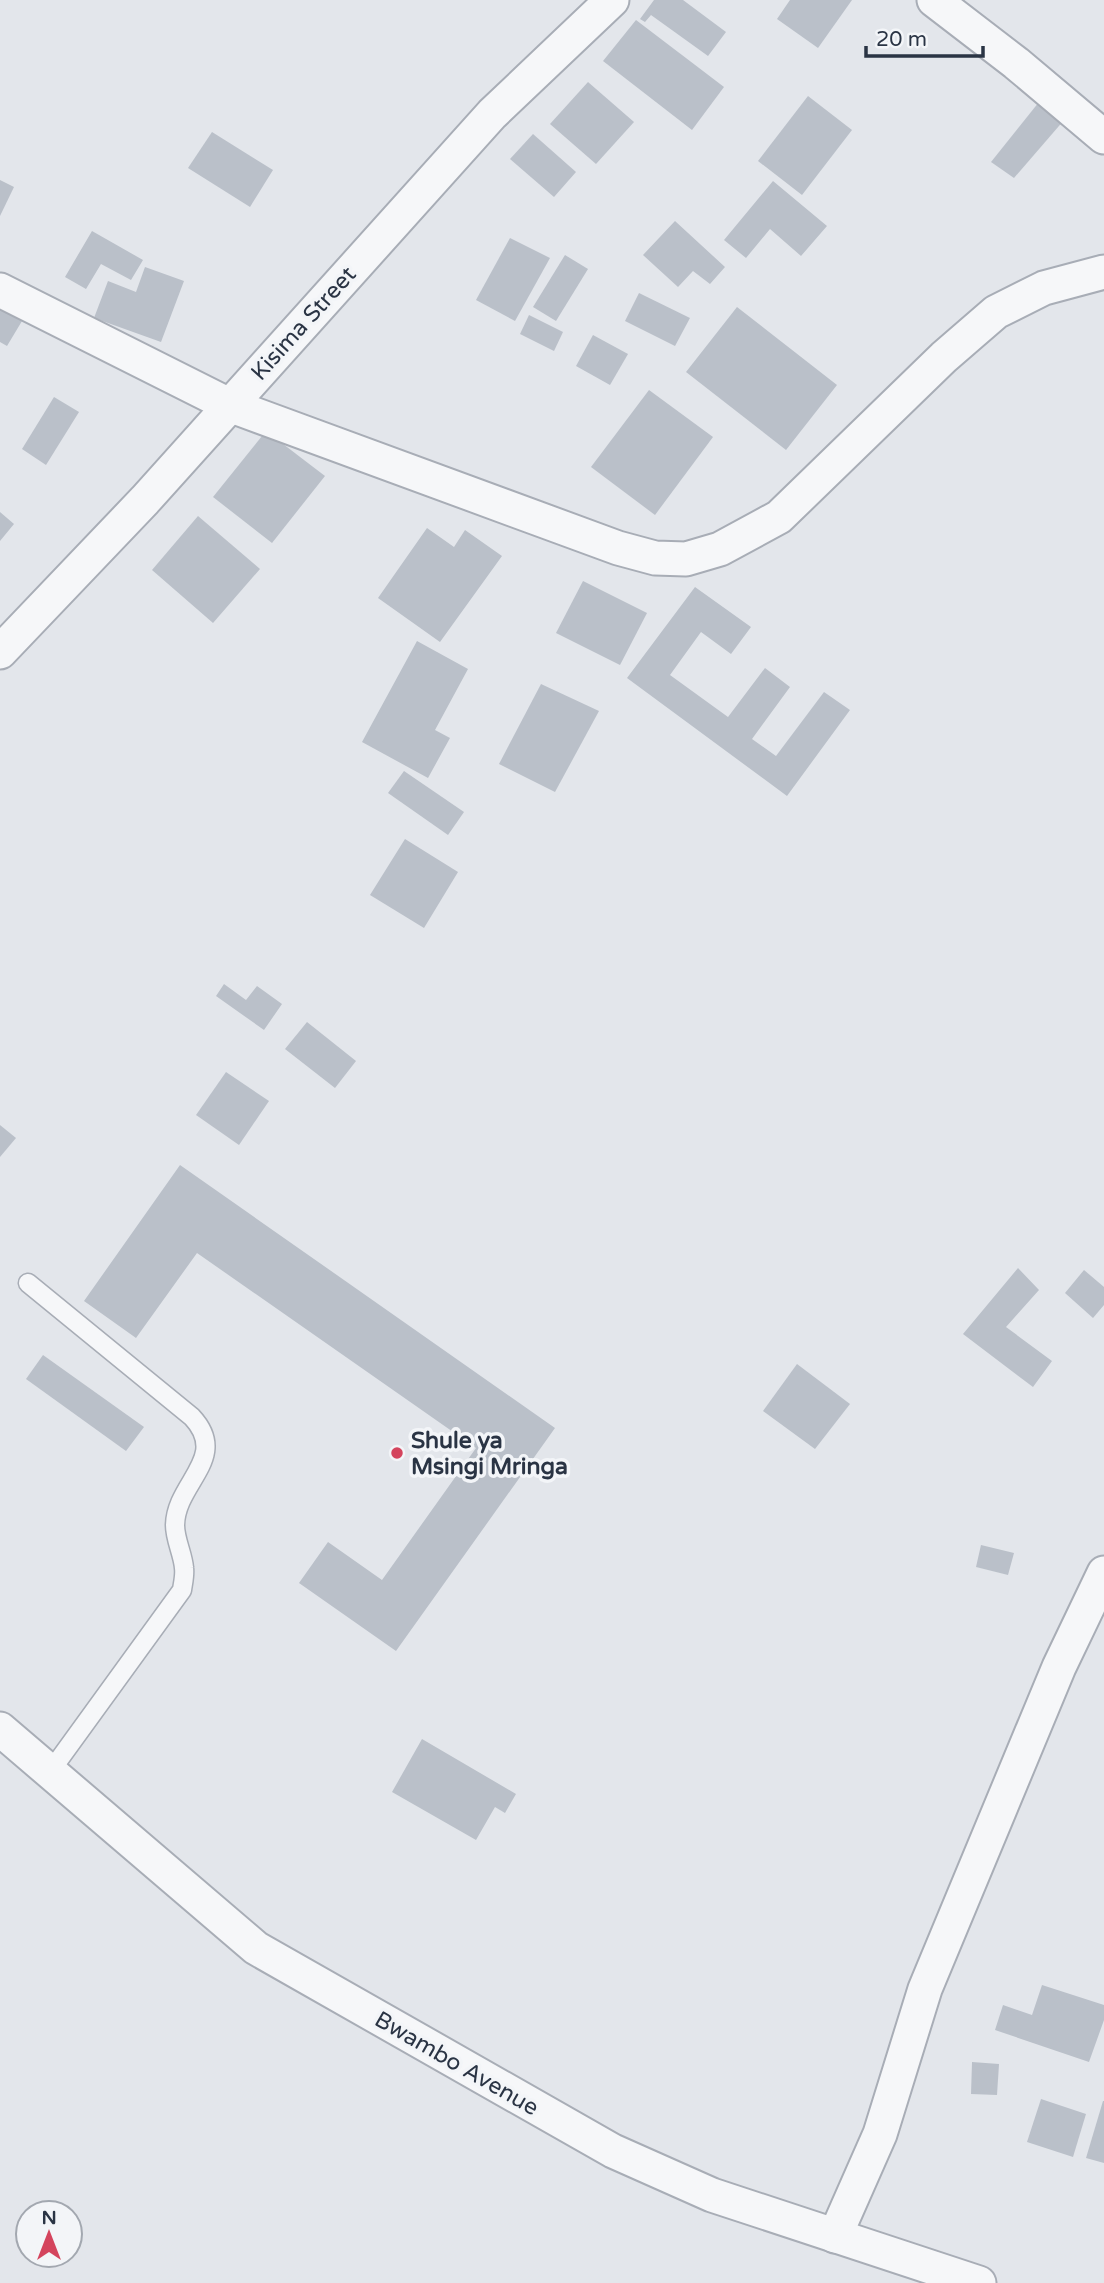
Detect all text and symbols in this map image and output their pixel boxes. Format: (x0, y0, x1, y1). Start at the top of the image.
scale bar (866, 14, 983, 58)
text: 20 m (876, 27, 927, 52)
street label: Kisima Street (245, 261, 362, 386)
place label: Shule ya Msingi Mringa (411, 1427, 568, 1481)
marker: Shule ya Msingi Mringa (389, 1445, 405, 1461)
street label: Bwambo Avenue (370, 2006, 543, 2122)
north arrow (14, 2199, 84, 2269)
text: N (41, 2207, 57, 2229)

